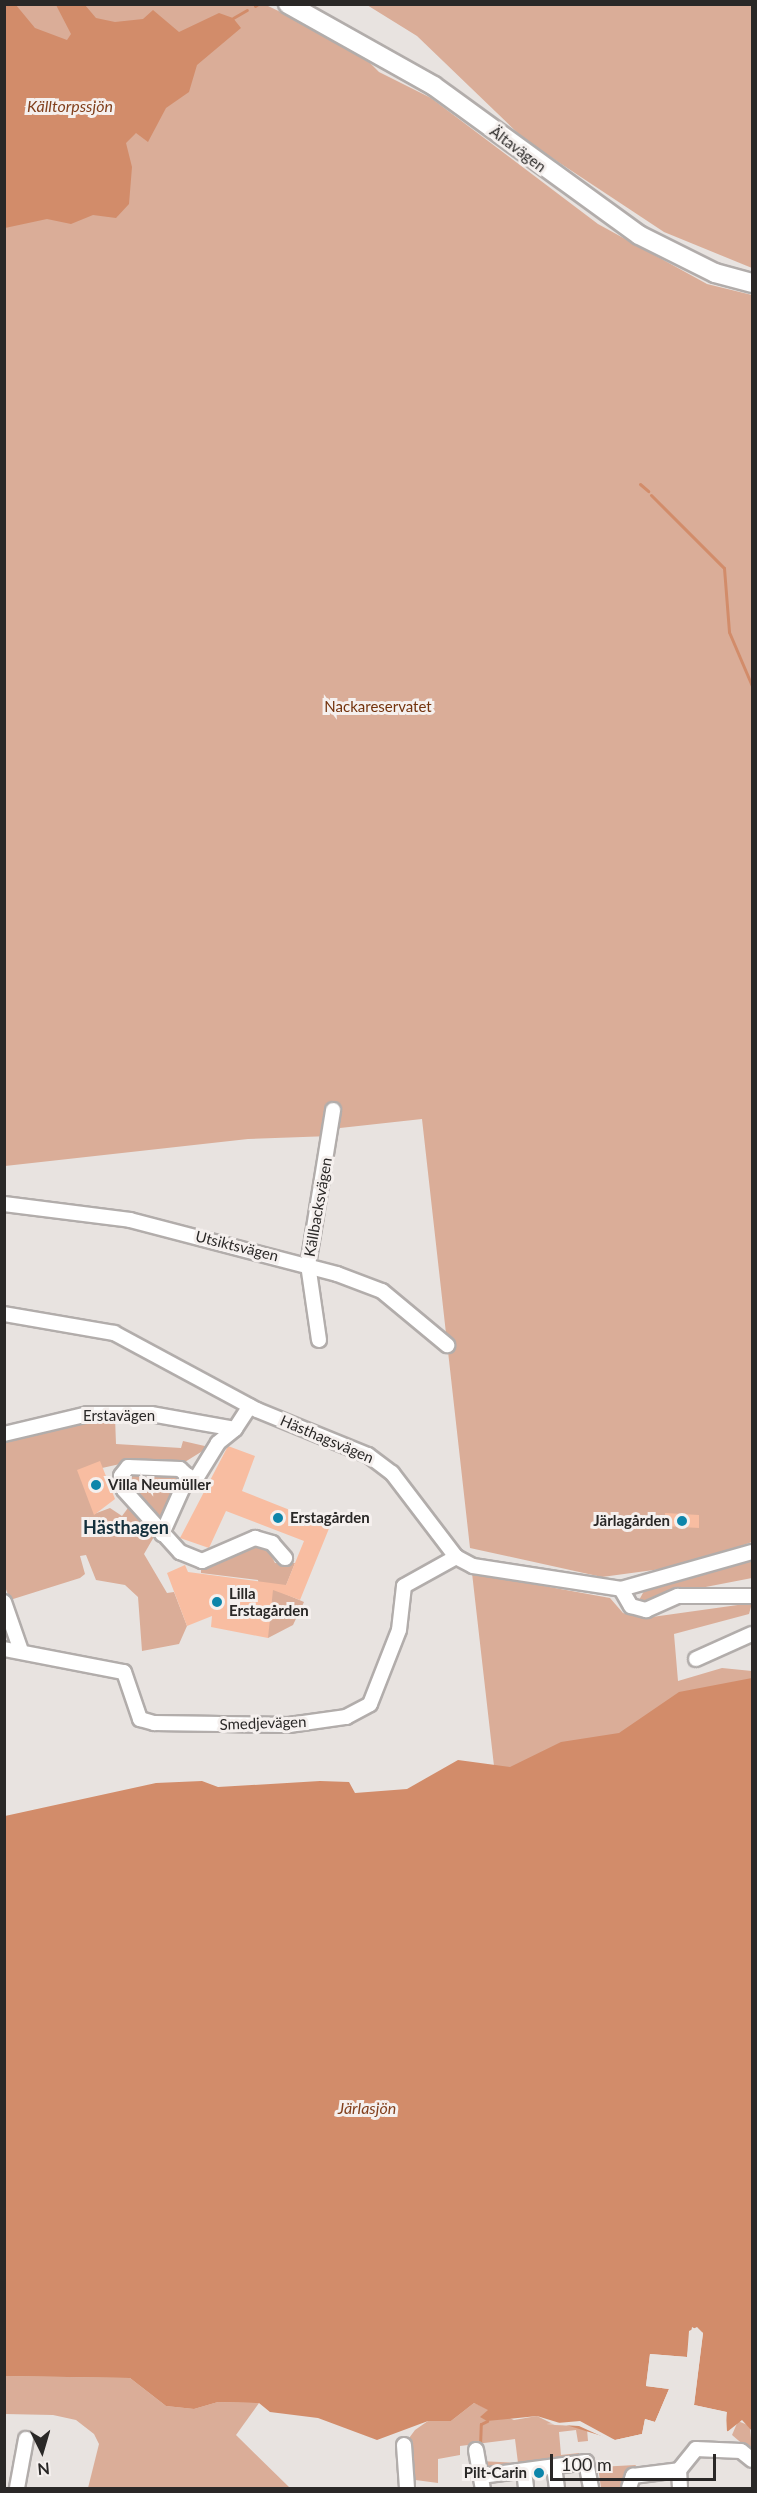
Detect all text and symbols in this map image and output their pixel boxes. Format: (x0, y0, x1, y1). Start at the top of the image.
water label: Källtorpssjön (27, 96, 113, 116)
street label: Ältavägen (486, 122, 550, 176)
park label: Nackareservatet (324, 698, 432, 716)
street label: Källbacksvägen (300, 1156, 336, 1258)
street label: Utsiktsvägen (194, 1227, 280, 1265)
street label: Erstavägen (83, 1407, 155, 1425)
street label: Hästhagsvägen (278, 1411, 376, 1467)
place label: Villa Neumüller (108, 1476, 211, 1494)
marker: Villa Neumüller (89, 1478, 103, 1492)
place label: Erstagården (290, 1509, 370, 1527)
marker: Erstagården (271, 1511, 285, 1525)
place label: Järlagården (593, 1512, 670, 1530)
marker: Järlagården (675, 1514, 689, 1528)
district label: Hästhagen (83, 1516, 169, 1538)
place label: Lilla Erstagården (229, 1584, 309, 1619)
marker: Lilla Erstagården (210, 1595, 224, 1609)
street label: Smedjevägen (219, 1712, 307, 1734)
water label: Järlasjön (338, 2098, 396, 2118)
north arrow (12, 2421, 72, 2481)
scale bar (553, 2442, 720, 2480)
text: 100 m (561, 2453, 612, 2475)
text: N (37, 2459, 51, 2479)
place label: Pilt-Carin (464, 2464, 527, 2482)
marker: Pilt-Carin (532, 2466, 546, 2480)

